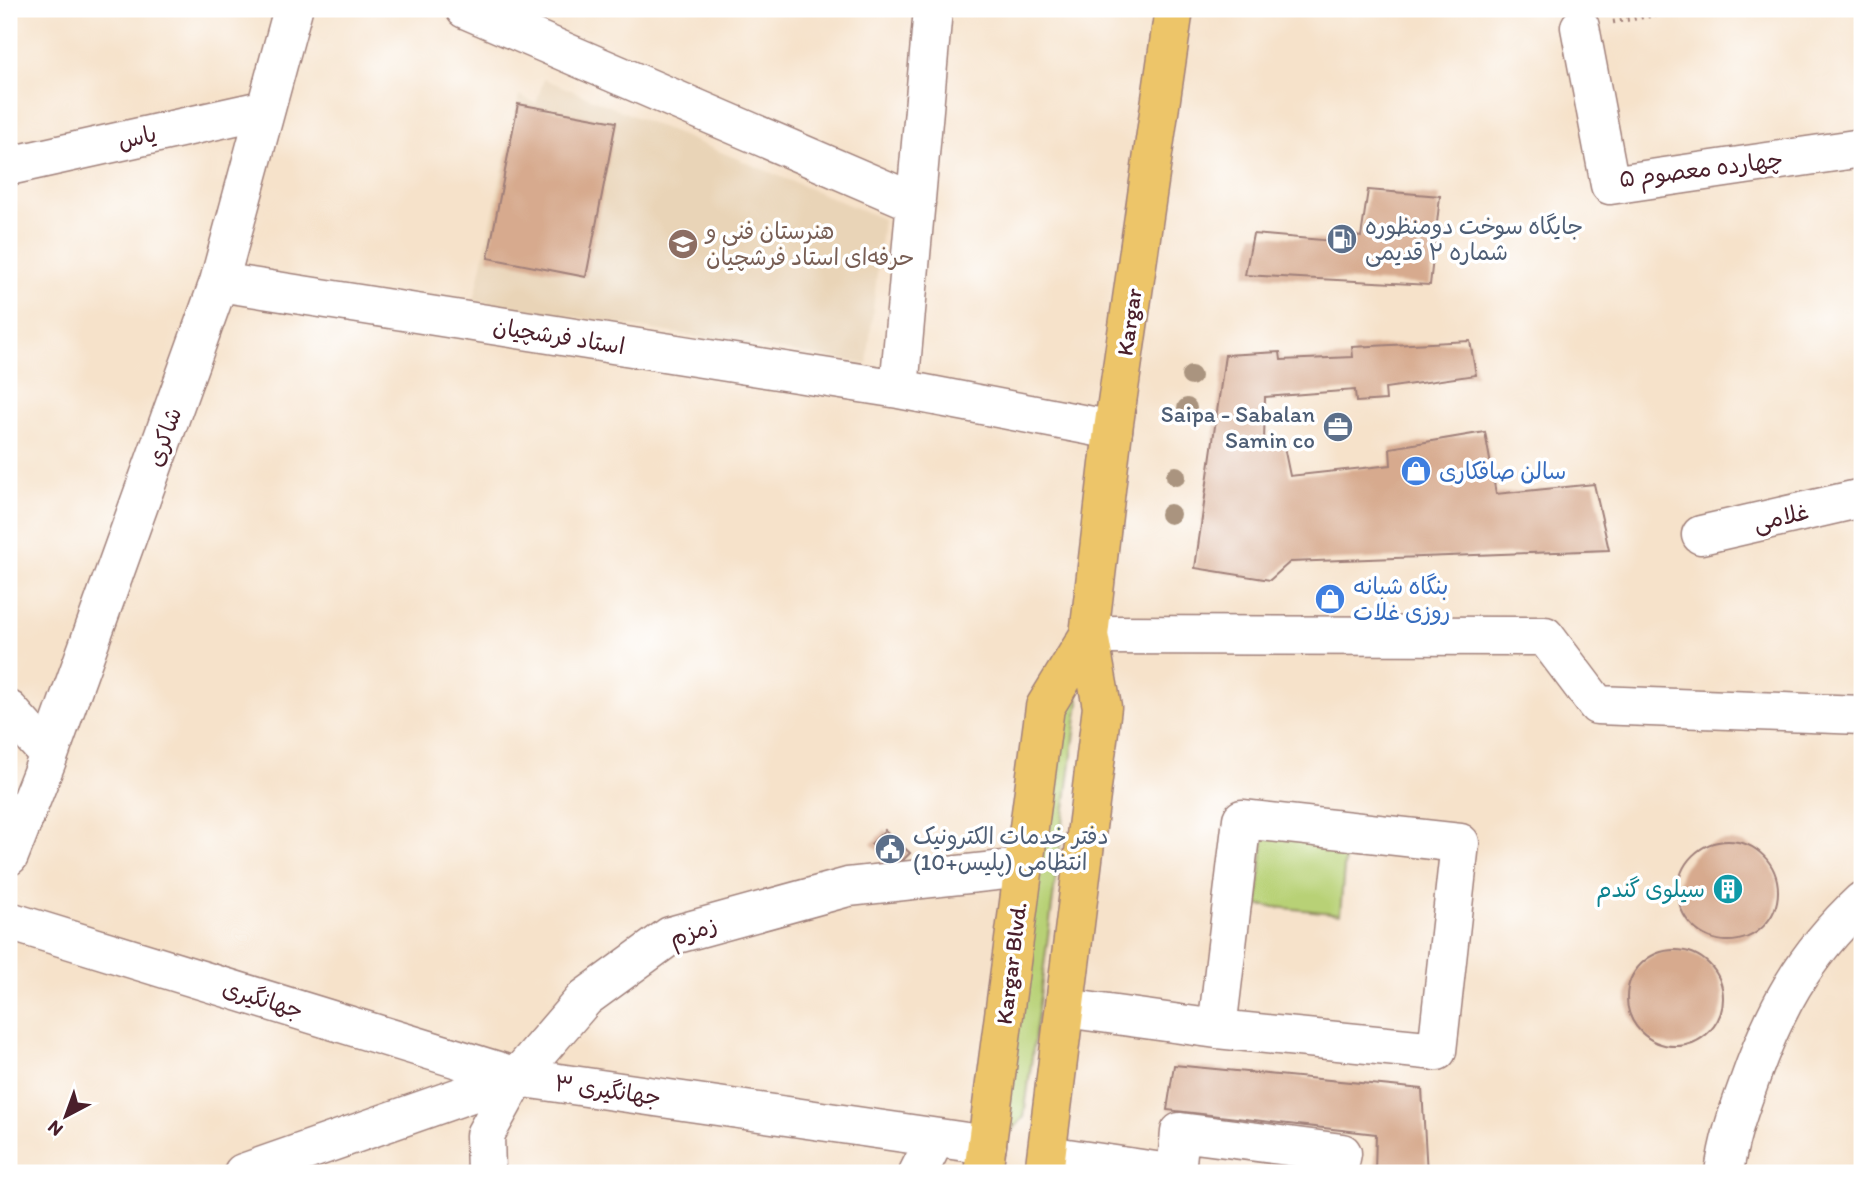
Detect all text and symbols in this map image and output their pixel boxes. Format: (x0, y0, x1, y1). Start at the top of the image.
street label: یاس (115, 119, 159, 155)
street label: چهارده معصوم ۵ (1617, 145, 1785, 196)
place label: جایگاه سوخت دومنظوره شماره ۲ قدیمی (1365, 212, 1583, 267)
place label: هنرستان فنی و حرفه‌ای استاد فرشچیان (704, 217, 915, 271)
fuel station icon: جایگاه سوخت دومنظوره شماره ۲ قدیمی (1325, 222, 1359, 256)
school or university icon: هنرستان فنی و حرفه‌ای استاد فرشچیان (666, 227, 700, 261)
street label: Kargar (1110, 286, 1148, 358)
street label: استاد فرشچیان (491, 312, 627, 360)
place label: Saipa - Sabalan Samin co (1161, 400, 1315, 454)
street label: شاکری (140, 404, 188, 470)
office icon: Saipa - Sabalan Samin co (1321, 410, 1355, 444)
shop icon: سالن صافكارى (1399, 454, 1433, 488)
place label: سالن صافكارى (1439, 457, 1566, 485)
street label: غلامی (1751, 497, 1812, 538)
place label: بنگاه شبانه روزی غلات (1353, 572, 1451, 626)
shop icon: بنگاه شبانه روزی غلات (1313, 582, 1347, 616)
place label: دفتر خدمات الکترونیک انتظامی (پلیس+10) (913, 822, 1109, 877)
public building icon: دفتر خدمات الکترونیک انتظامی (پلیس+10) (873, 832, 907, 866)
building icon: سیلوی گندم (1711, 872, 1745, 906)
place label: سیلوی گندم (1596, 875, 1705, 907)
street label: Kargar Blvd. (990, 900, 1032, 1026)
street label: زمزم (666, 910, 722, 956)
street label: جهانگیری (219, 973, 307, 1025)
street label: جهانگیری ۳ (553, 1069, 663, 1111)
north arrow (32, 1080, 102, 1150)
text: N (43, 1116, 68, 1141)

